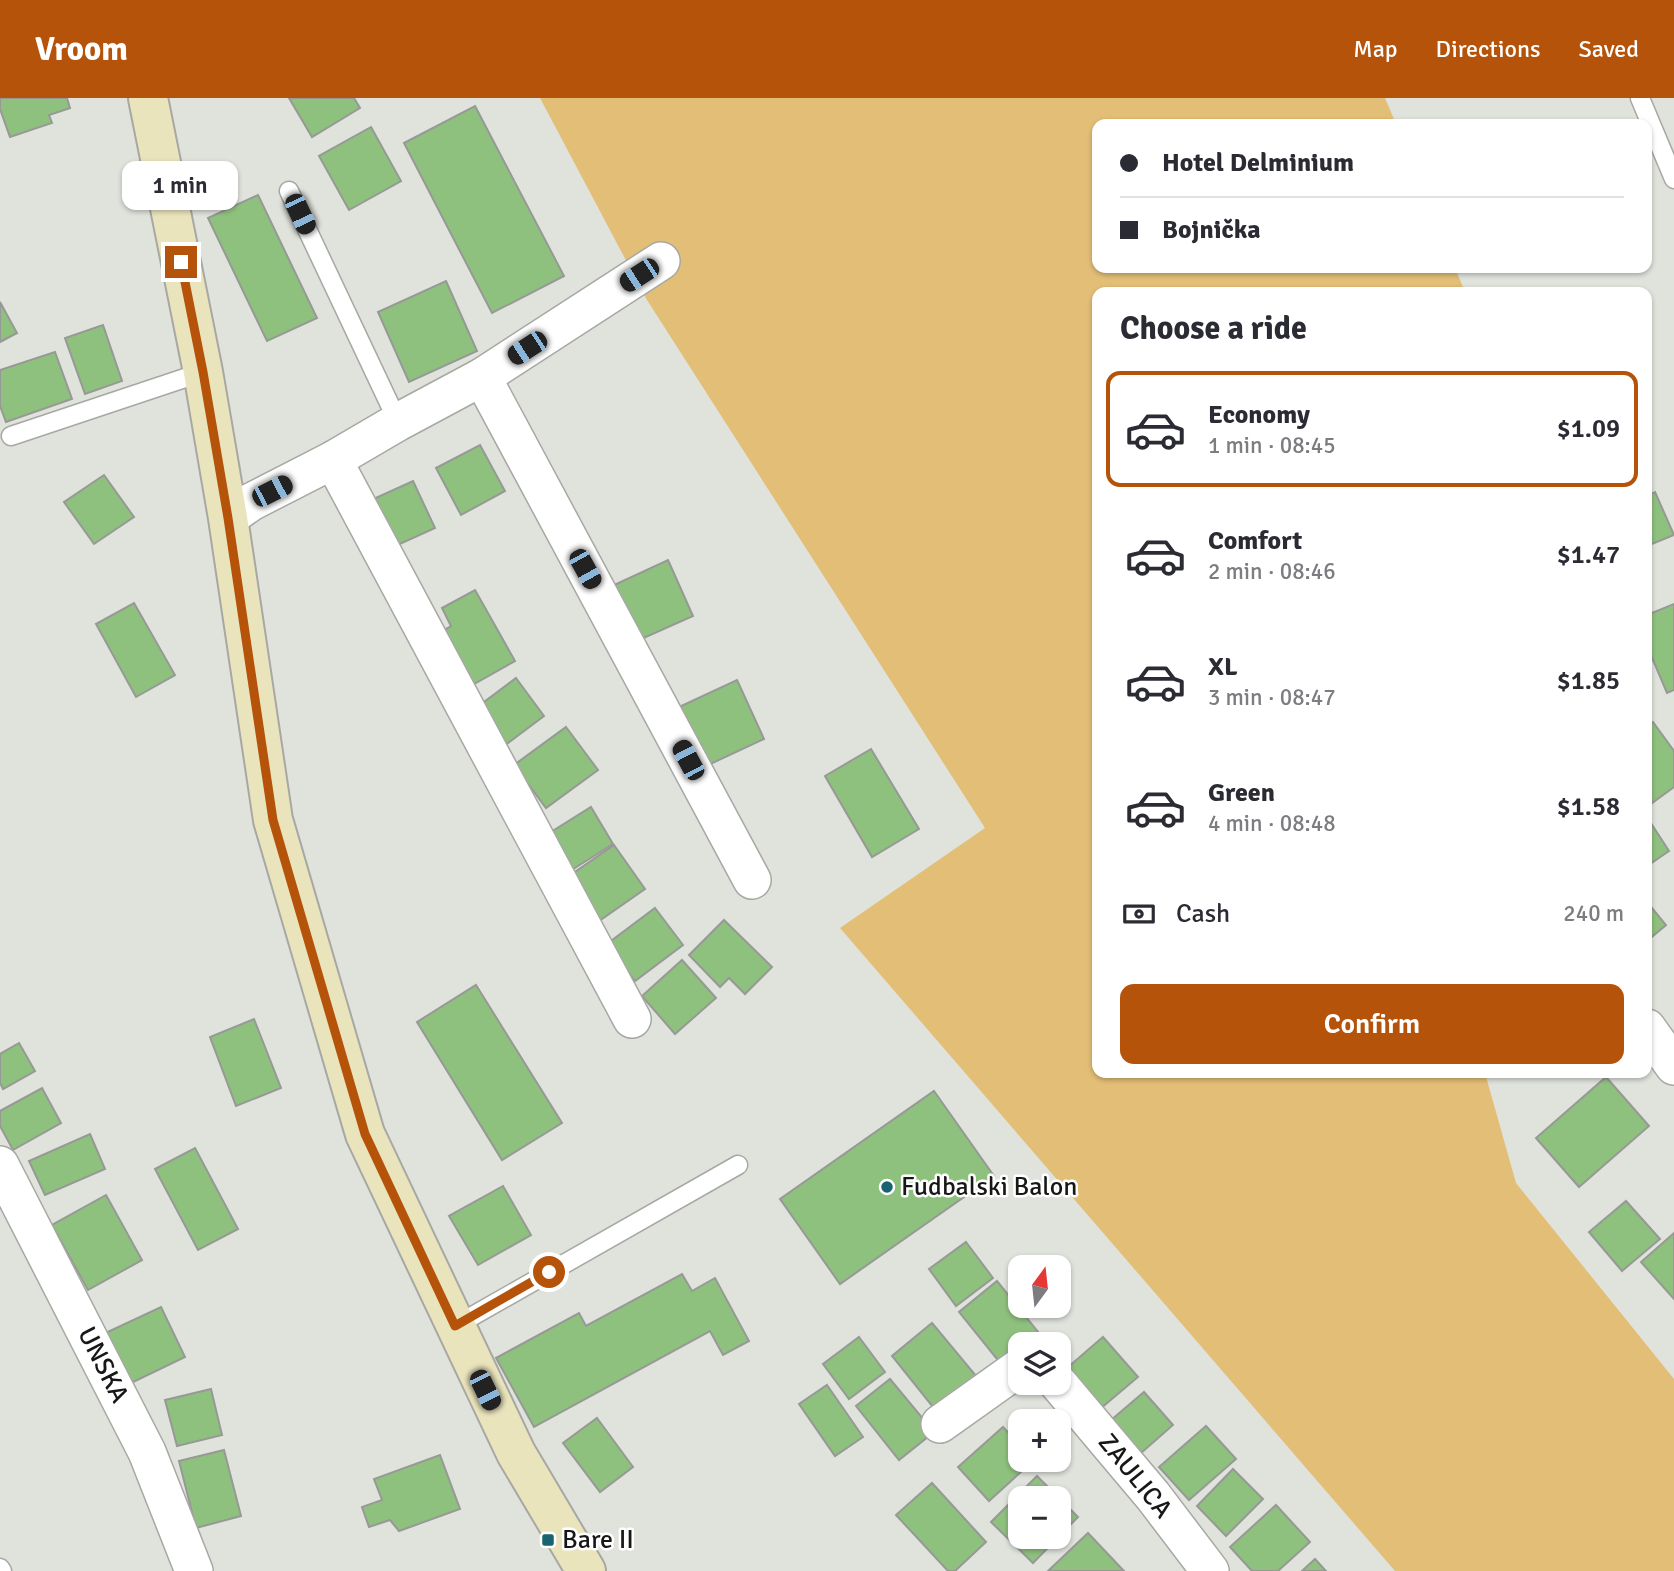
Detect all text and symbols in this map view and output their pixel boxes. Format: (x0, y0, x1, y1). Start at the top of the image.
text: Vroom (35, 29, 128, 70)
text: Map (1353, 34, 1398, 64)
text: Directions (1436, 34, 1541, 64)
text: Saved (1579, 34, 1639, 64)
text: Hotel Delminium (1162, 147, 1354, 179)
callout: 1 min (123, 160, 239, 209)
text: 1 min (152, 171, 208, 200)
car (282, 191, 319, 237)
text: Bojnička (1162, 214, 1261, 246)
route end (165, 246, 197, 278)
car (616, 255, 663, 295)
text: Choose a ride (1120, 309, 1307, 348)
car (504, 328, 551, 368)
icon: car (1124, 398, 1187, 461)
text: Economy (1208, 399, 1310, 431)
text: $1.09 (1557, 413, 1620, 445)
text: 1 min · 08:45 (1208, 431, 1336, 460)
car (249, 472, 296, 510)
icon: car (1124, 524, 1187, 587)
text: Comfort (1208, 525, 1302, 557)
text: $1.47 (1557, 539, 1620, 571)
car (566, 546, 605, 592)
text: 2 min · 08:46 (1208, 557, 1336, 586)
icon: car (1124, 650, 1187, 713)
text: XL (1208, 651, 1238, 683)
text: $1.85 (1557, 665, 1620, 697)
text: 3 min · 08:47 (1208, 683, 1336, 712)
car (669, 737, 708, 783)
icon: car (1124, 776, 1187, 839)
text: Green (1208, 777, 1275, 809)
text: $1.58 (1557, 791, 1620, 823)
text: 4 min · 08:48 (1208, 809, 1336, 838)
icon: cash (1120, 895, 1158, 933)
text: Cash (1176, 898, 1230, 930)
text: 240 m (1563, 899, 1624, 928)
button: Confirm (1120, 984, 1624, 1064)
place label: Fudbalski Balon (901, 1171, 1077, 1203)
marker: Fudbalski Balon (879, 1179, 895, 1195)
north arrow (1008, 1255, 1071, 1318)
map controls (1008, 1255, 1071, 1549)
route start (533, 1256, 565, 1288)
street label: UNSKA (70, 1322, 136, 1408)
button: layers (1008, 1332, 1071, 1395)
car (467, 1367, 504, 1413)
button: + (1008, 1409, 1071, 1472)
street label: ZAULICA (1091, 1427, 1179, 1525)
button: − (1008, 1486, 1071, 1549)
place label: Bare II (562, 1524, 634, 1556)
marker: Bare II (540, 1532, 556, 1548)

